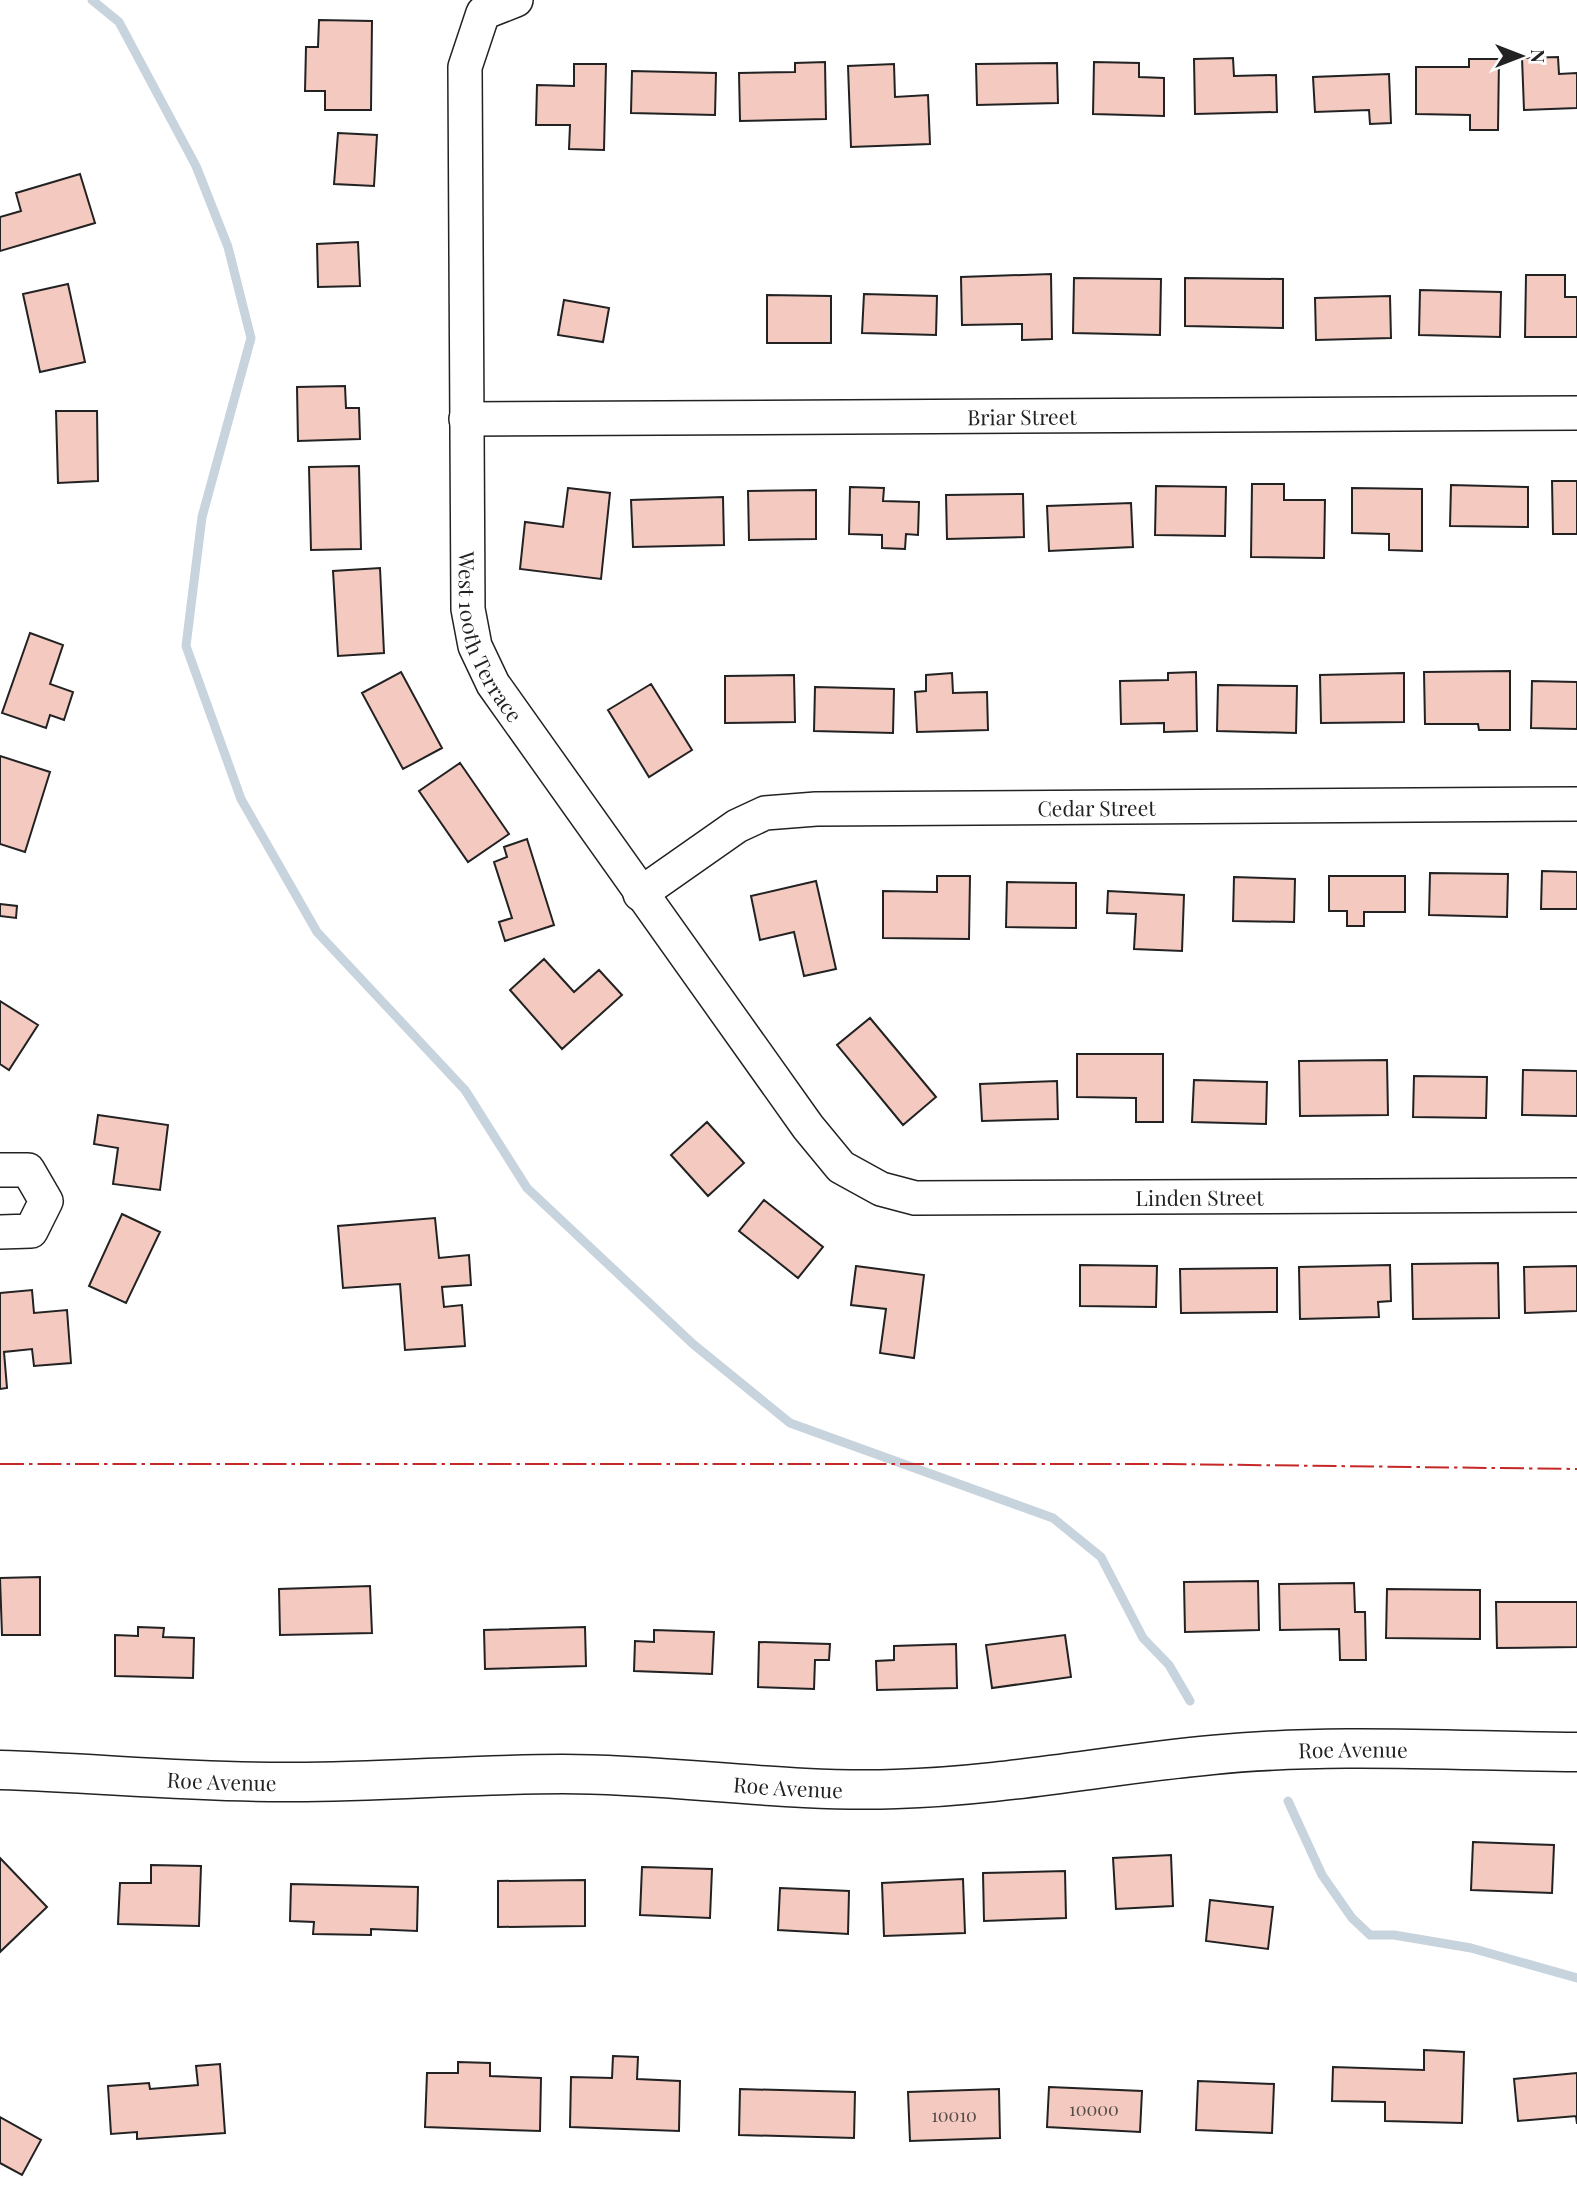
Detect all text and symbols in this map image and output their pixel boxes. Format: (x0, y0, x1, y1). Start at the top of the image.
north arrow (1486, 21, 1556, 91)
text: N (1526, 49, 1552, 63)
street label: Briar Street (967, 402, 1077, 430)
street label: West 100th Terrace (454, 550, 529, 727)
street label: Cedar Street (1037, 793, 1156, 822)
street label: Linden Street (1136, 1182, 1264, 1211)
street label: Roe Avenue (1298, 1734, 1408, 1763)
street label: Roe Avenue (166, 1765, 277, 1796)
street label: Roe Avenue (732, 1769, 843, 1803)
house number: 10000 (1069, 2097, 1119, 2121)
house number: 10010 (931, 2103, 977, 2127)

